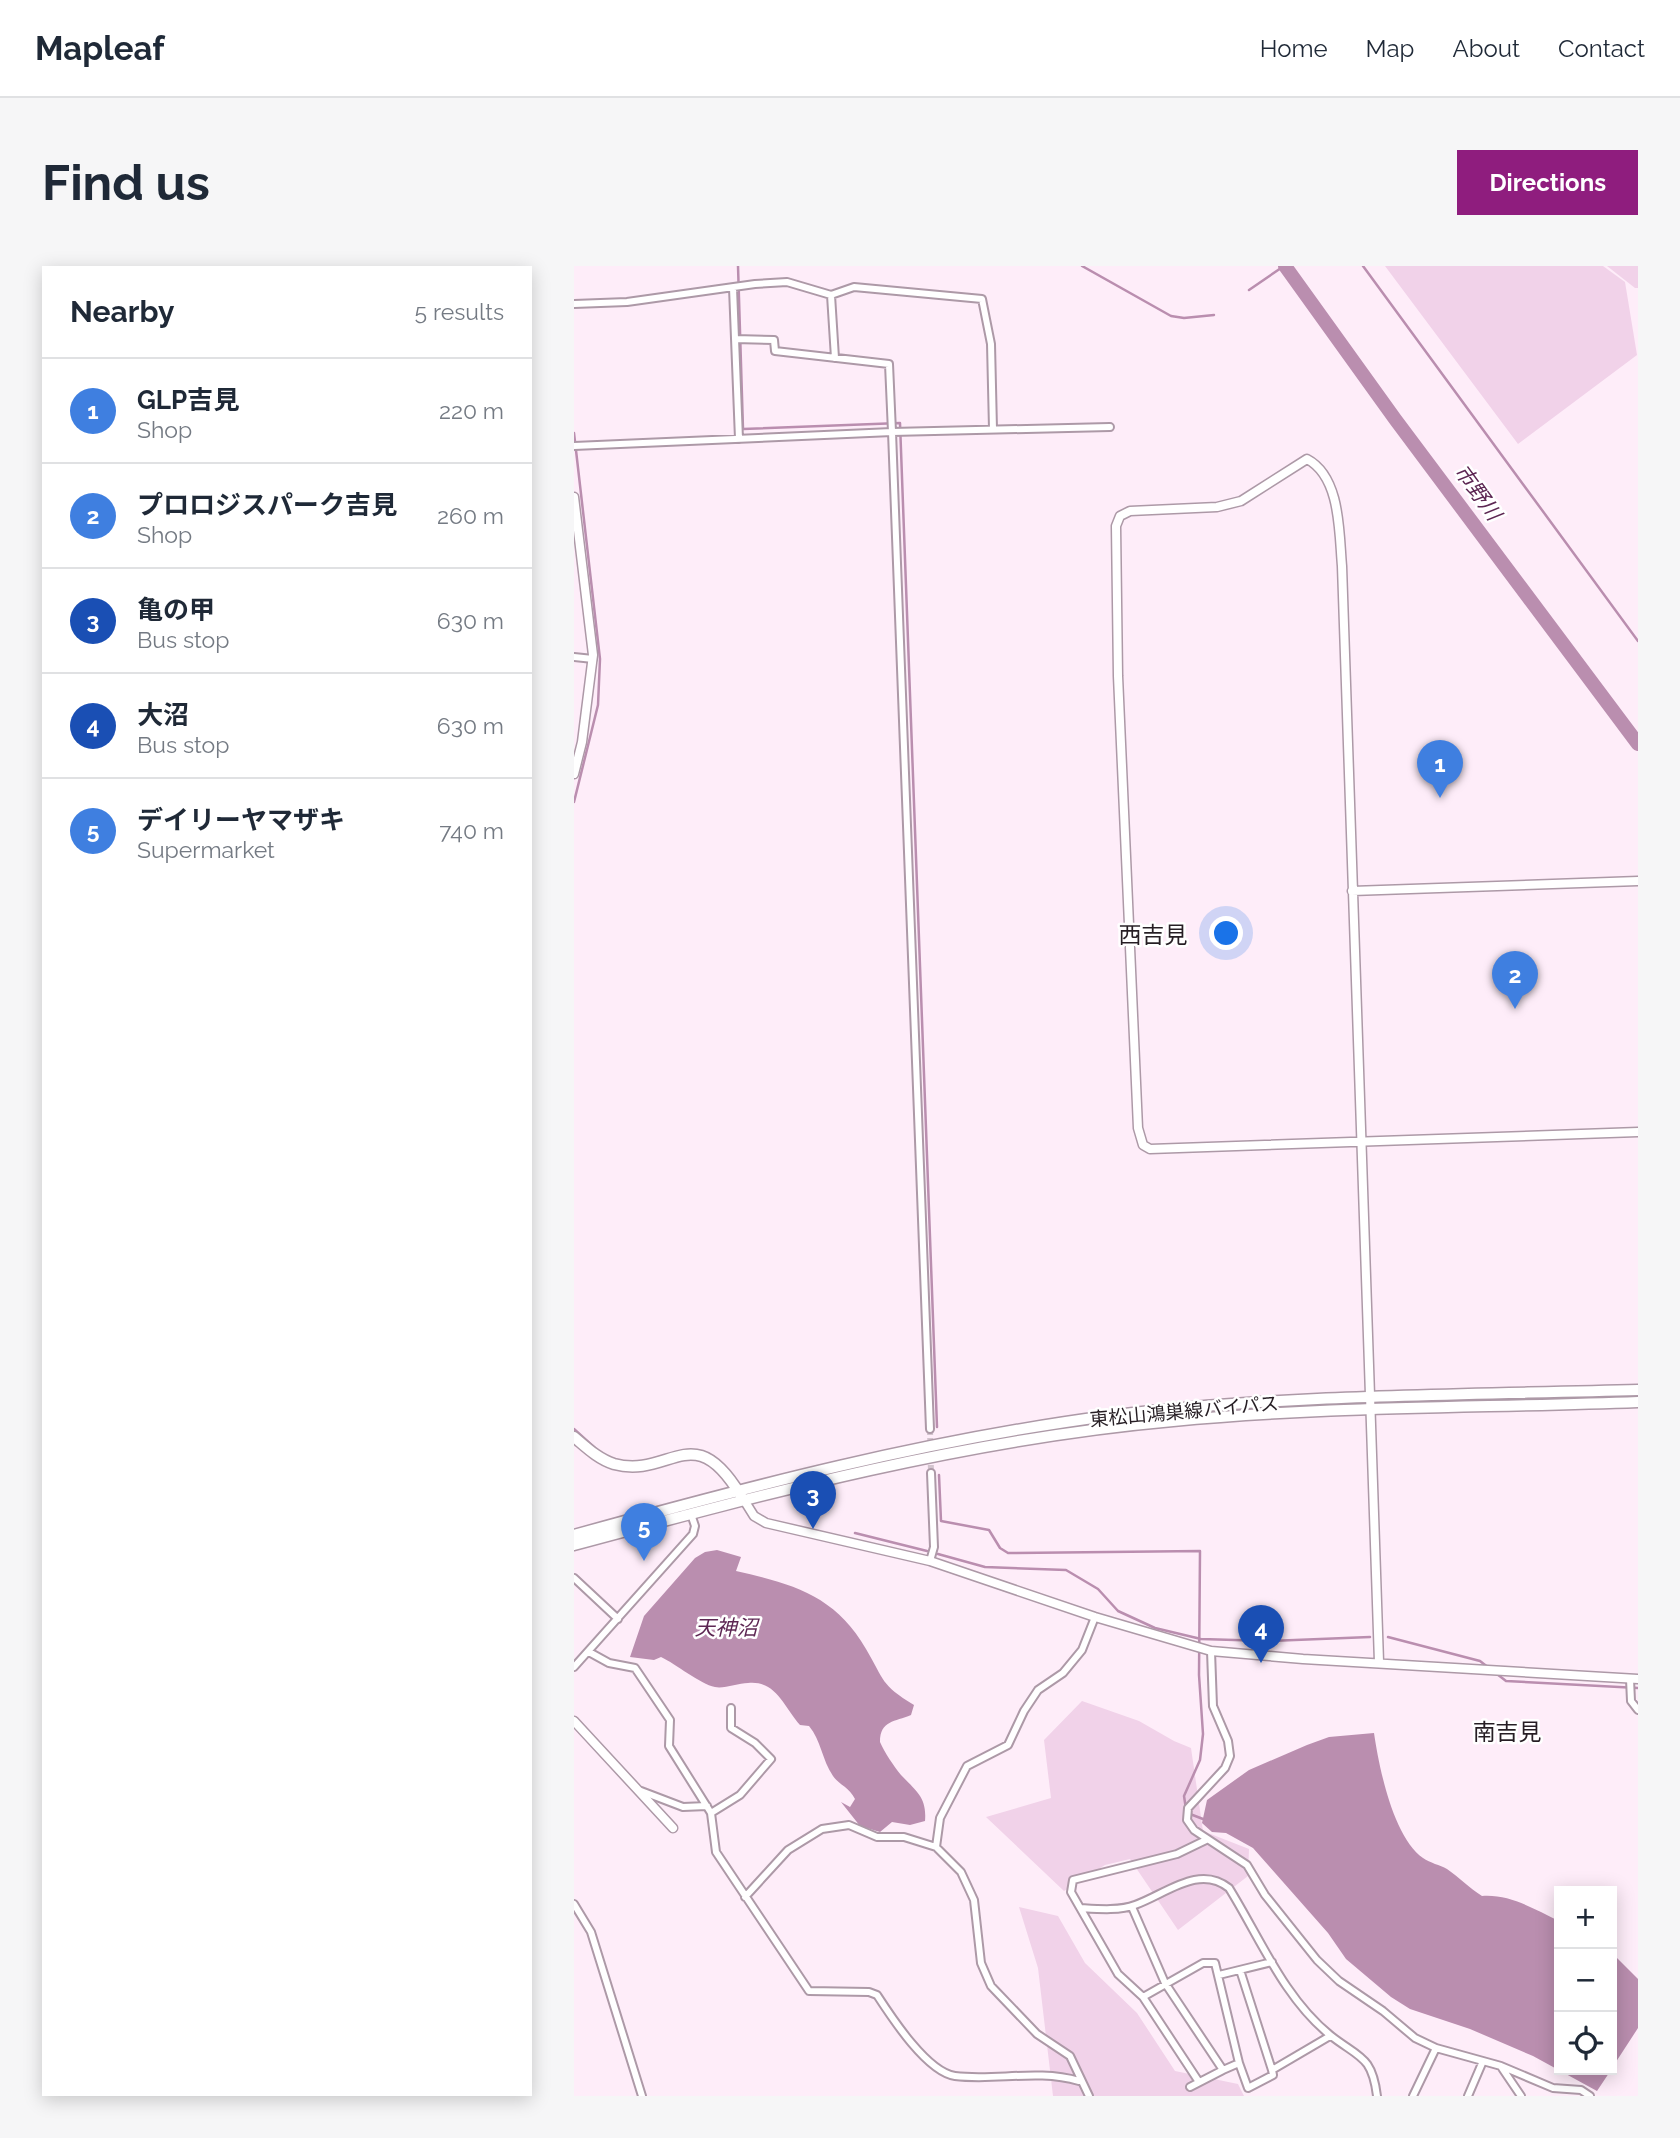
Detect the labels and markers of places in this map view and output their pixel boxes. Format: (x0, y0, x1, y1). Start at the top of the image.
pin: 1 (1417, 740, 1463, 798)
pin: 2 (1492, 951, 1538, 1009)
pin: 3 (790, 1471, 836, 1529)
pin: 5 (621, 1503, 667, 1561)
pin: 4 (1238, 1605, 1284, 1663)

